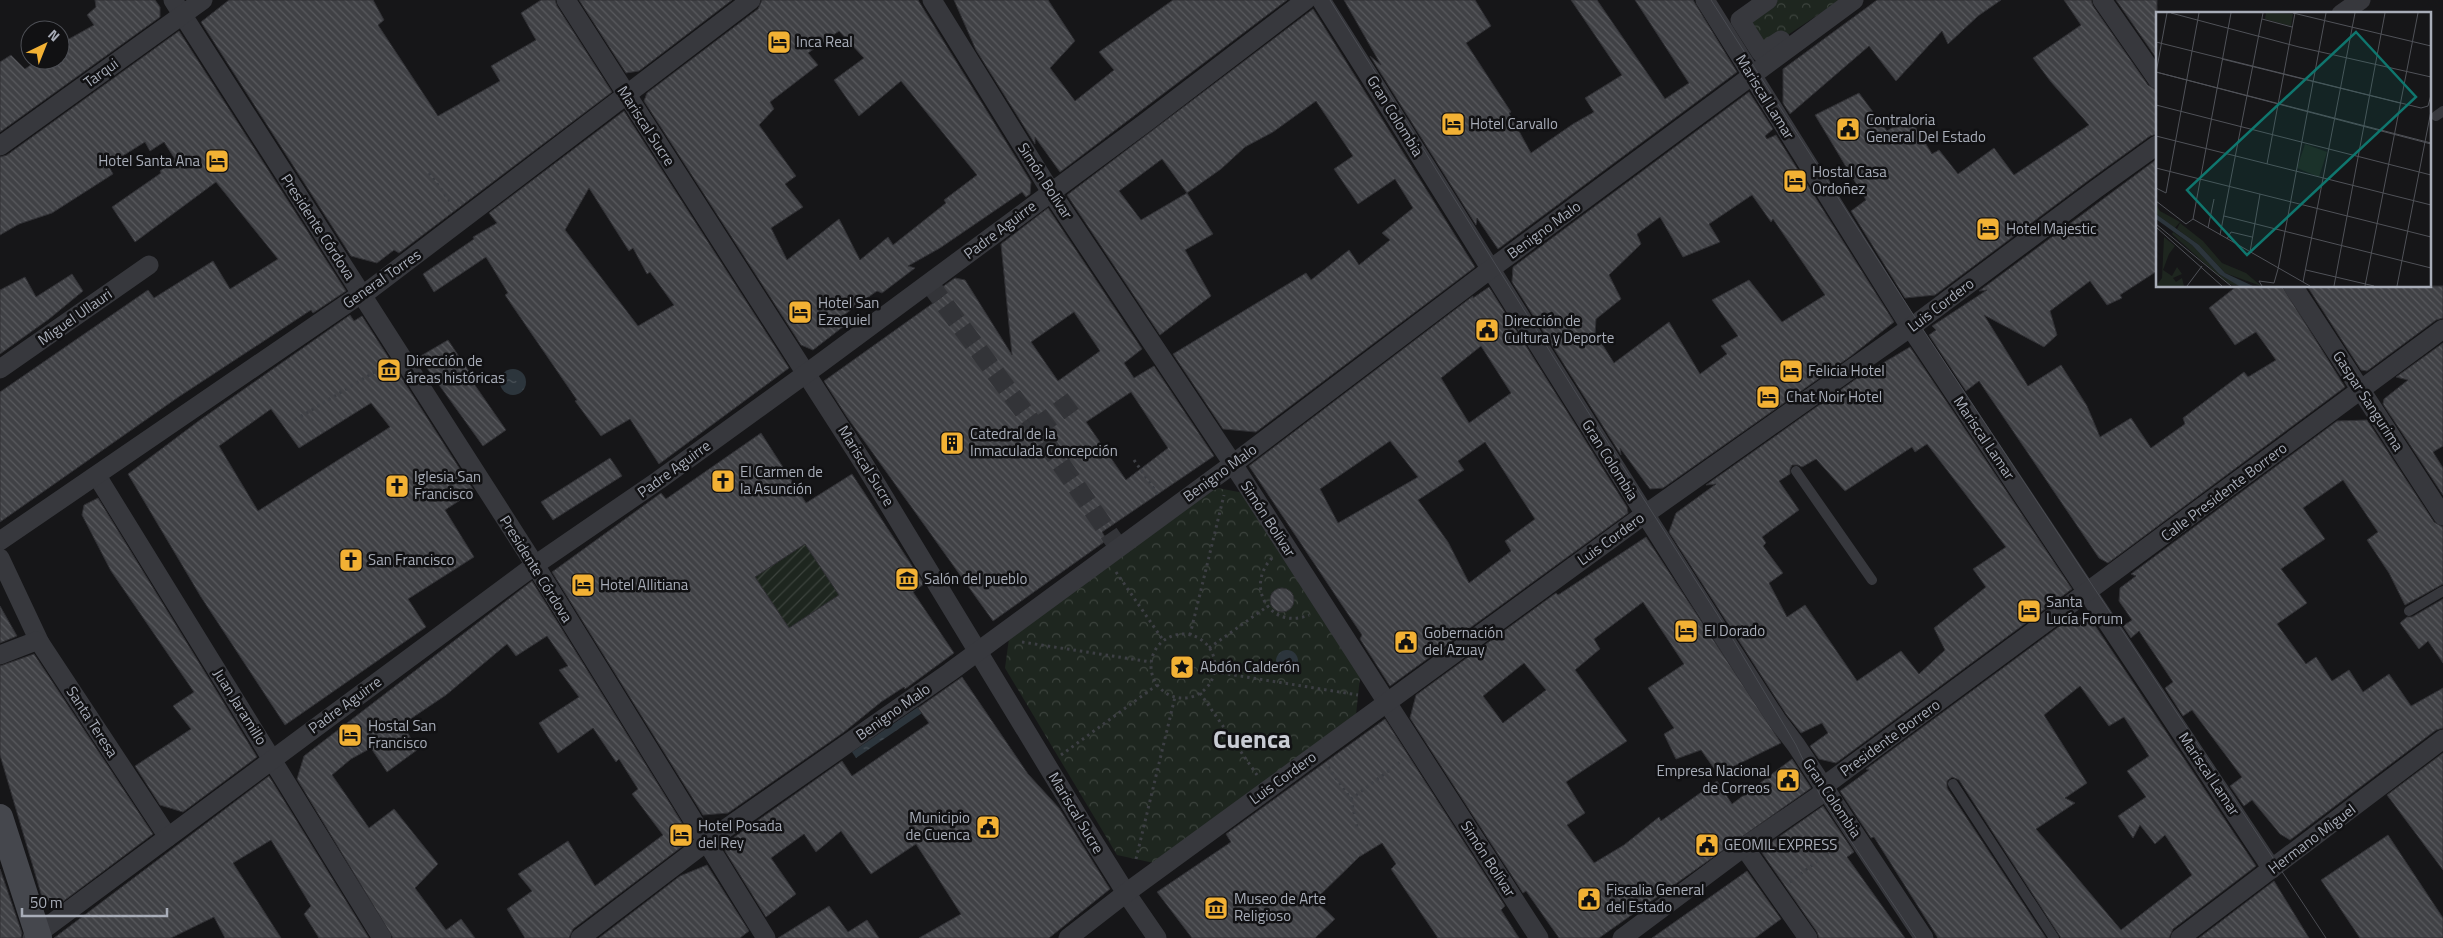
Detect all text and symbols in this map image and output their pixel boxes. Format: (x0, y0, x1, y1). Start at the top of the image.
inset map (2156, 12, 2430, 288)
north arrow (20, 20, 70, 70)
text: N (43, 24, 65, 46)
hotel icon: Inca Real (766, 29, 792, 55)
place label: Inca Real (796, 30, 853, 53)
street label: Mariscal Lamar (1730, 50, 1801, 144)
street label: Tarqui (78, 52, 123, 93)
street label: Gran Colombia (1361, 71, 1430, 161)
street label: Mariscal Sucre (612, 81, 681, 170)
place label: Contraloria General Del Estado (1866, 108, 1986, 148)
hotel icon: Hotel Carvallo (1440, 111, 1466, 137)
place label: Hotel Carvallo (1470, 112, 1558, 135)
public building icon: Contraloria General Del Estado (1835, 116, 1861, 142)
street label: Simón Bolívar (1012, 138, 1079, 223)
hotel icon: Hotel Santa Ana (204, 148, 230, 174)
place label: Hotel Santa Ana (98, 149, 200, 172)
place label: Hostal Casa Ordoñez (1812, 160, 1887, 200)
hotel icon: Hostal Casa Ordoñez (1782, 168, 1808, 194)
street label: Presidente Córdova (275, 169, 362, 285)
street label: Padre Aguirre (959, 195, 1041, 265)
street label: Benigno Malo (1502, 195, 1586, 264)
hotel icon: Hotel Majestic (1975, 216, 2001, 242)
place label: Hotel Majestic (2006, 217, 2097, 240)
street label: General Torres (338, 243, 426, 314)
street label: Luis Cordero (1903, 272, 1979, 337)
street label: Miguel Ullauri (33, 282, 117, 351)
place label: Hotel San Ezequiel (818, 291, 879, 331)
hotel icon: Hotel San Ezequiel (787, 299, 813, 325)
place label: Dirección de Cultura y Deporte (1504, 309, 1614, 349)
public building icon: Dirección de Cultura y Deporte (1474, 317, 1500, 343)
street label: Gaspar Sangurima (2327, 346, 2410, 456)
place label: Dirección de áreas históricas (406, 349, 505, 389)
museum icon: Dirección de áreas históricas (376, 357, 402, 383)
hotel icon: Felicia Hotel (1778, 358, 1804, 384)
place label: Felicia Hotel (1808, 359, 1885, 382)
hotel icon: Chat Noir Hotel (1755, 384, 1781, 410)
place label: Chat Noir Hotel (1786, 385, 1882, 408)
street label: Mariscal Lamar (1948, 391, 2021, 484)
street label: Gran Colombia (1576, 415, 1645, 505)
street label: Mariscal Sucre (832, 421, 900, 511)
place label: Catedral de la Inmaculada Concepción (970, 422, 1118, 462)
building icon: Catedral de la Inmaculada Concepción (939, 430, 965, 456)
street label: Padre Aguirre (632, 434, 715, 503)
street label: Calle Presidente Borrero (2156, 436, 2292, 547)
street label: Benigno Malo (1178, 438, 1262, 507)
place label: El Carmen de la Asunción (740, 460, 823, 500)
place label: Iglesia San Francisco (414, 465, 481, 505)
church icon: El Carmen de la Asunción (710, 468, 736, 494)
church icon: Iglesia San Francisco (384, 473, 410, 499)
street label: Simón Bolívar (1235, 476, 1302, 561)
street label: Luis Cordero (1572, 506, 1649, 571)
street label: Presidente Córdova (494, 511, 579, 627)
church icon: San Francisco (338, 547, 364, 573)
place label: San Francisco (368, 548, 455, 571)
museum icon: Salón del pueblo (894, 566, 920, 592)
place label: Salón del pueblo (924, 567, 1027, 590)
hotel icon: Hotel Allitiana (570, 572, 596, 598)
place label: Hotel Allitiana (600, 573, 689, 596)
place label: Santa Lucía Forum (2046, 590, 2123, 630)
hotel icon: Santa Lucía Forum (2016, 598, 2042, 624)
hotel icon: El Dorado (1673, 618, 1699, 644)
place label: El Dorado (1704, 619, 1765, 642)
place label: Gobernación del Azuay (1424, 621, 1503, 661)
public building icon: Gobernación del Azuay (1393, 629, 1419, 655)
place icon: Abdón Calderón (1169, 654, 1195, 680)
place label: Abdón Calderón (1200, 655, 1300, 678)
street label: Juan Jaramillo (208, 664, 273, 750)
street label: Padre Aguirre (303, 670, 386, 739)
street label: Benigno Malo (851, 677, 935, 746)
street label: Santa Teresa (61, 682, 124, 762)
street label: Presidente Borrero (1835, 693, 1945, 782)
place label: Hostal San Francisco (368, 714, 436, 754)
district label: Cuenca (1213, 720, 1291, 758)
hotel icon: Hostal San Francisco (337, 722, 363, 748)
street label: Mariscal Lamar (2173, 727, 2246, 820)
street label: Luis Cordero (1244, 745, 1321, 810)
street label: Gran Colombia (1797, 753, 1868, 843)
place label: Empresa Nacional de Correos (1656, 759, 1770, 799)
public building icon: Empresa Nacional de Correos (1775, 767, 1801, 793)
street label: Mariscal Sucre (1043, 768, 1110, 858)
street label: Hermano Miguel (2263, 798, 2360, 879)
place label: Municipio de Cuenca (906, 806, 970, 846)
place label: Hotel Posada del Rey (698, 814, 783, 854)
public building icon: Municipio de Cuenca (975, 814, 1001, 840)
street label: Simón Bolívar (1455, 816, 1522, 901)
hotel icon: Hotel Posada del Rey (668, 822, 694, 848)
public building icon: GEOMIL EXPRESS (1694, 832, 1720, 858)
place label: GEOMIL EXPRESS (1724, 833, 1837, 856)
place label: Fiscalia General del Estado (1606, 878, 1704, 918)
scale bar (22, 886, 168, 918)
public building icon: Fiscalia General del Estado (1576, 886, 1602, 912)
place label: Museo de Arte Religioso (1234, 887, 1326, 927)
text: 50 m (30, 891, 63, 914)
museum icon: Museo de Arte Religioso (1203, 895, 1229, 921)

